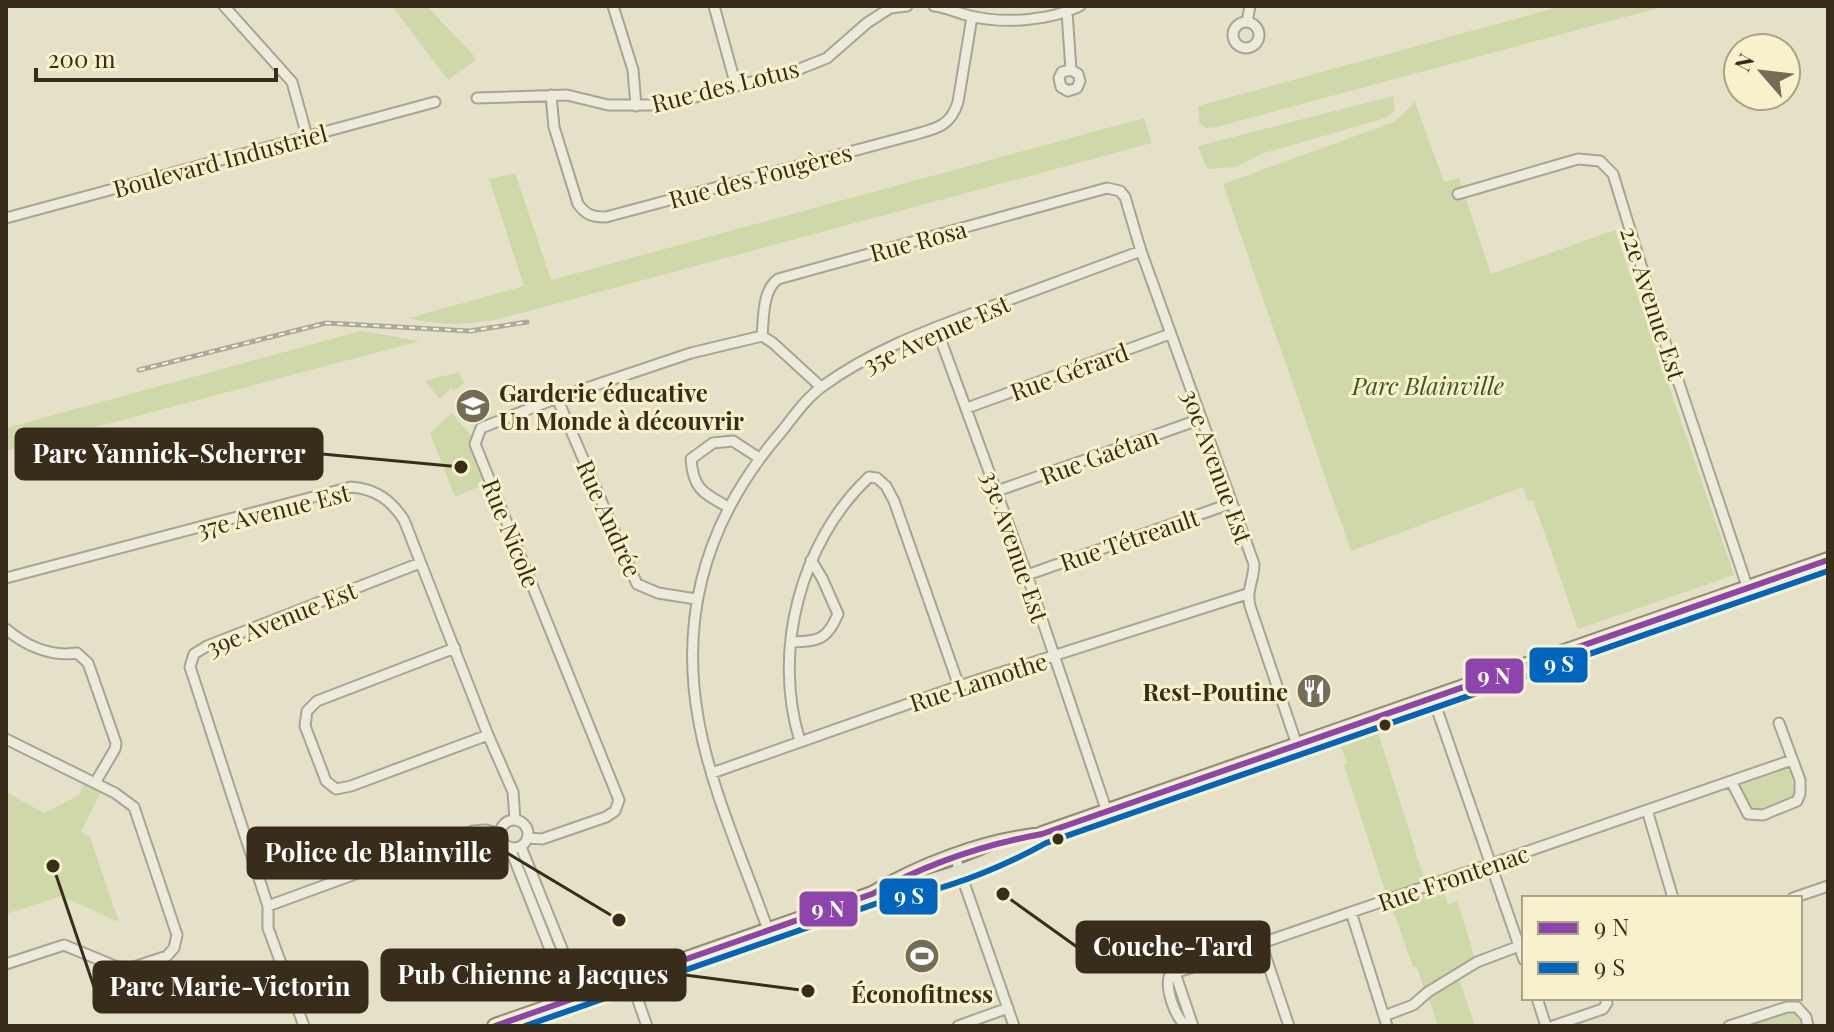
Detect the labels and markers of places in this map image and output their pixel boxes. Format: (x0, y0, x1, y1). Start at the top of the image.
place label: Garderie éducative Un Monde à découvrir (499, 376, 745, 436)
school or university icon: Garderie éducative Un Monde à découvrir (454, 387, 492, 425)
callout: Parc Yannick-Scherrer (16, 429, 322, 479)
restaurant icon: Rest-Poutine (1295, 672, 1333, 710)
place label: Rest-Poutine (1142, 675, 1288, 707)
unlabelled marker (1377, 717, 1393, 733)
callout: Police de Blainville (248, 828, 507, 878)
unlabelled marker (1050, 831, 1066, 847)
callout: Couche-Tard (1077, 922, 1269, 972)
sports icon: Éconofitness (903, 937, 941, 975)
callout: Pub Chienne a Jacques (382, 950, 685, 1000)
callout: Parc Marie-Victorin (94, 962, 367, 1012)
place label: Éconofitness (851, 977, 993, 1009)

